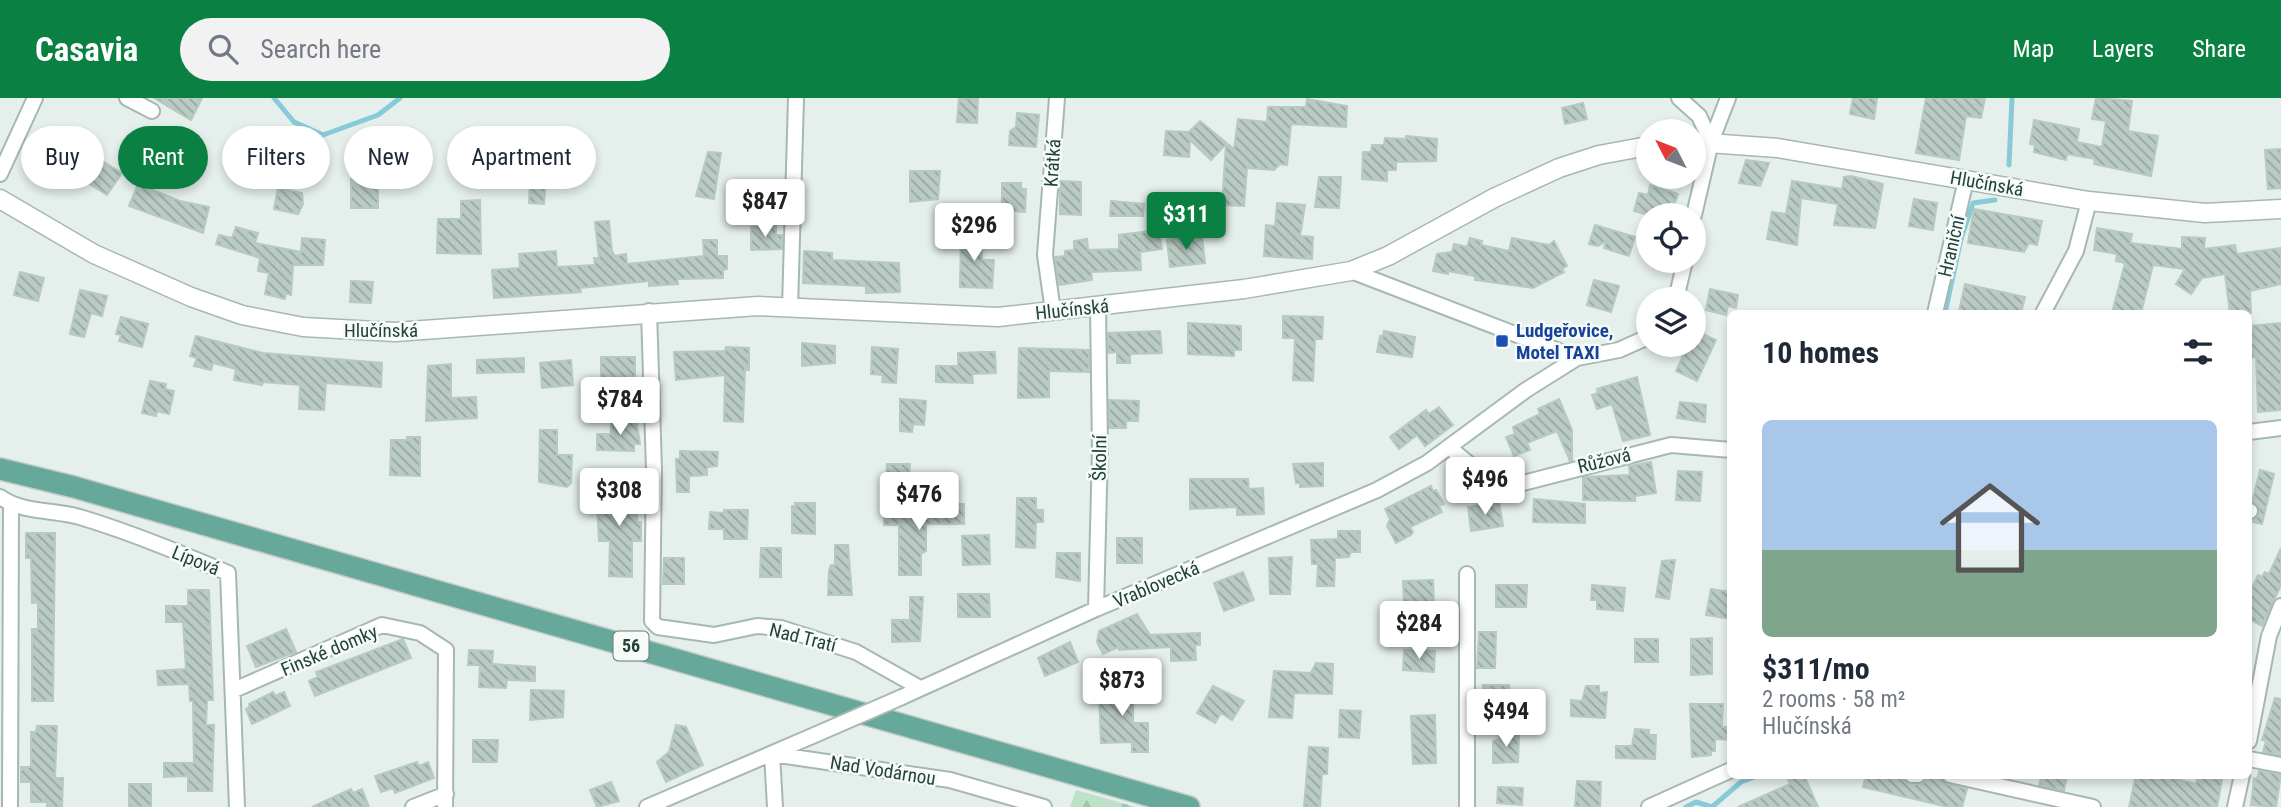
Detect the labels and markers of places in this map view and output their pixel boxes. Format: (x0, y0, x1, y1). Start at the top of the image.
pin: $847 (724, 180, 806, 239)
pin: $311 (1145, 192, 1227, 252)
pin: $296 (933, 204, 1015, 263)
place label: Ludgeřovice, Motel TAXI (1516, 319, 1613, 364)
marker: Ludgeřovice, Motel TAXI (1494, 333, 1510, 349)
pin: $784 (579, 378, 661, 437)
pin: $496 (1444, 458, 1526, 517)
pin: $308 (578, 468, 660, 528)
pin: $476 (878, 472, 960, 532)
pin: $284 (1378, 602, 1460, 661)
pin: $873 (1081, 658, 1163, 718)
pin: $494 (1465, 690, 1547, 749)

